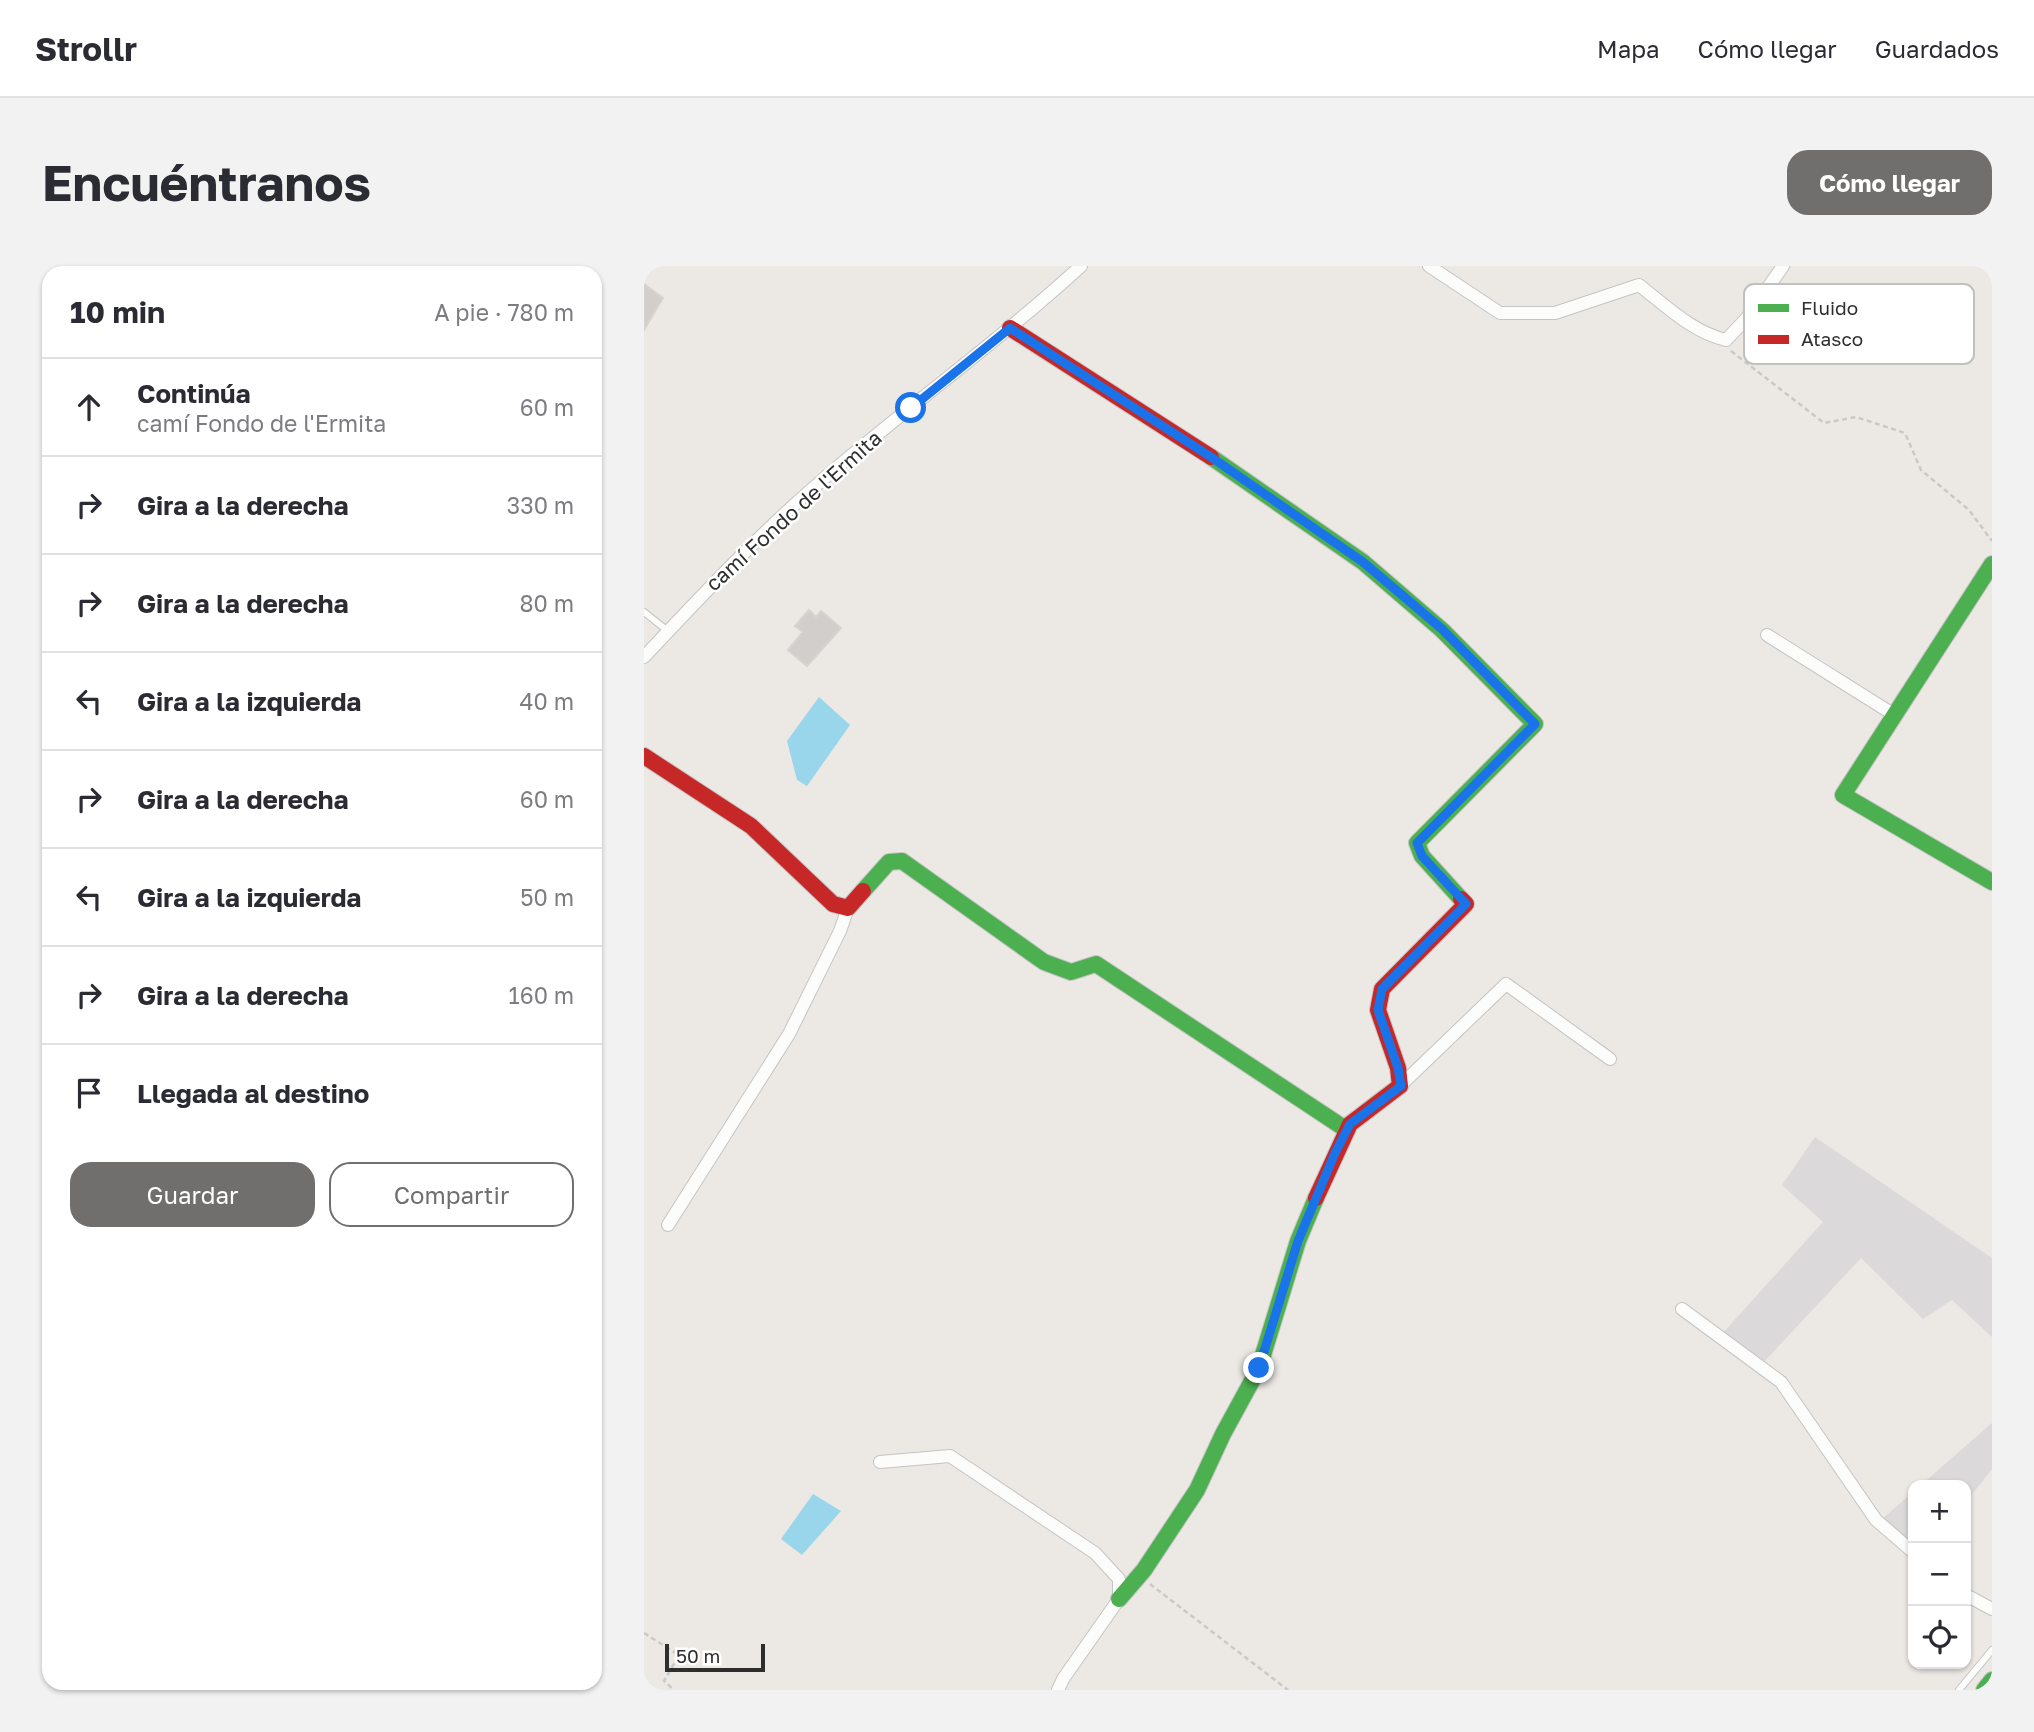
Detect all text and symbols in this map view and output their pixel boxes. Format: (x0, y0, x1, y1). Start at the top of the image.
text: Strollr (35, 29, 137, 68)
text: Mapa (1597, 34, 1660, 63)
text: Cómo llegar (1698, 34, 1837, 63)
text: Guardados (1875, 34, 1999, 63)
button: Cómo llegar (1787, 150, 1992, 215)
text: Encuéntranos (42, 153, 371, 212)
legend (1744, 284, 1974, 364)
text: 10 min (70, 294, 165, 330)
text: Fluido (1801, 296, 1858, 319)
text: A pie · 780 m (434, 298, 574, 326)
text: Atasco (1801, 327, 1863, 350)
text: Continúa (137, 378, 251, 409)
icon: ahead (70, 388, 108, 426)
route start (895, 392, 926, 423)
text: 60 m (520, 393, 574, 421)
text: camí Fondo de l'Ermita (137, 409, 386, 437)
street label: camí Fondo de l'Ermita (700, 424, 887, 596)
icon: right (70, 486, 108, 524)
text: Gira a la derecha (137, 490, 349, 521)
text: 330 m (507, 491, 574, 519)
icon: right (70, 584, 108, 622)
text: Gira a la derecha (137, 588, 349, 619)
text: 80 m (520, 589, 574, 617)
icon: left (70, 682, 108, 720)
text: Gira a la izquierda (137, 686, 361, 717)
text: 40 m (520, 687, 574, 715)
icon: right (70, 780, 108, 818)
text: Gira a la derecha (137, 784, 349, 815)
text: 60 m (520, 785, 574, 813)
icon: left (70, 878, 108, 916)
text: Gira a la izquierda (137, 882, 361, 913)
text: 50 m (520, 883, 574, 911)
icon: right (70, 976, 108, 1014)
text: Gira a la derecha (137, 980, 349, 1011)
text: 160 m (509, 981, 574, 1009)
icon: arrive (70, 1074, 108, 1112)
text: Llegada al destino (137, 1078, 369, 1109)
button: Guardar (70, 1162, 315, 1227)
button: Compartir (329, 1162, 574, 1227)
route end (1243, 1352, 1274, 1383)
map controls (1908, 1480, 1971, 1669)
button: + (1908, 1480, 1971, 1543)
button: − (1908, 1543, 1971, 1606)
button: locate (1908, 1606, 1971, 1669)
scale bar (665, 1641, 765, 1673)
text: 50 m (676, 1644, 720, 1667)

